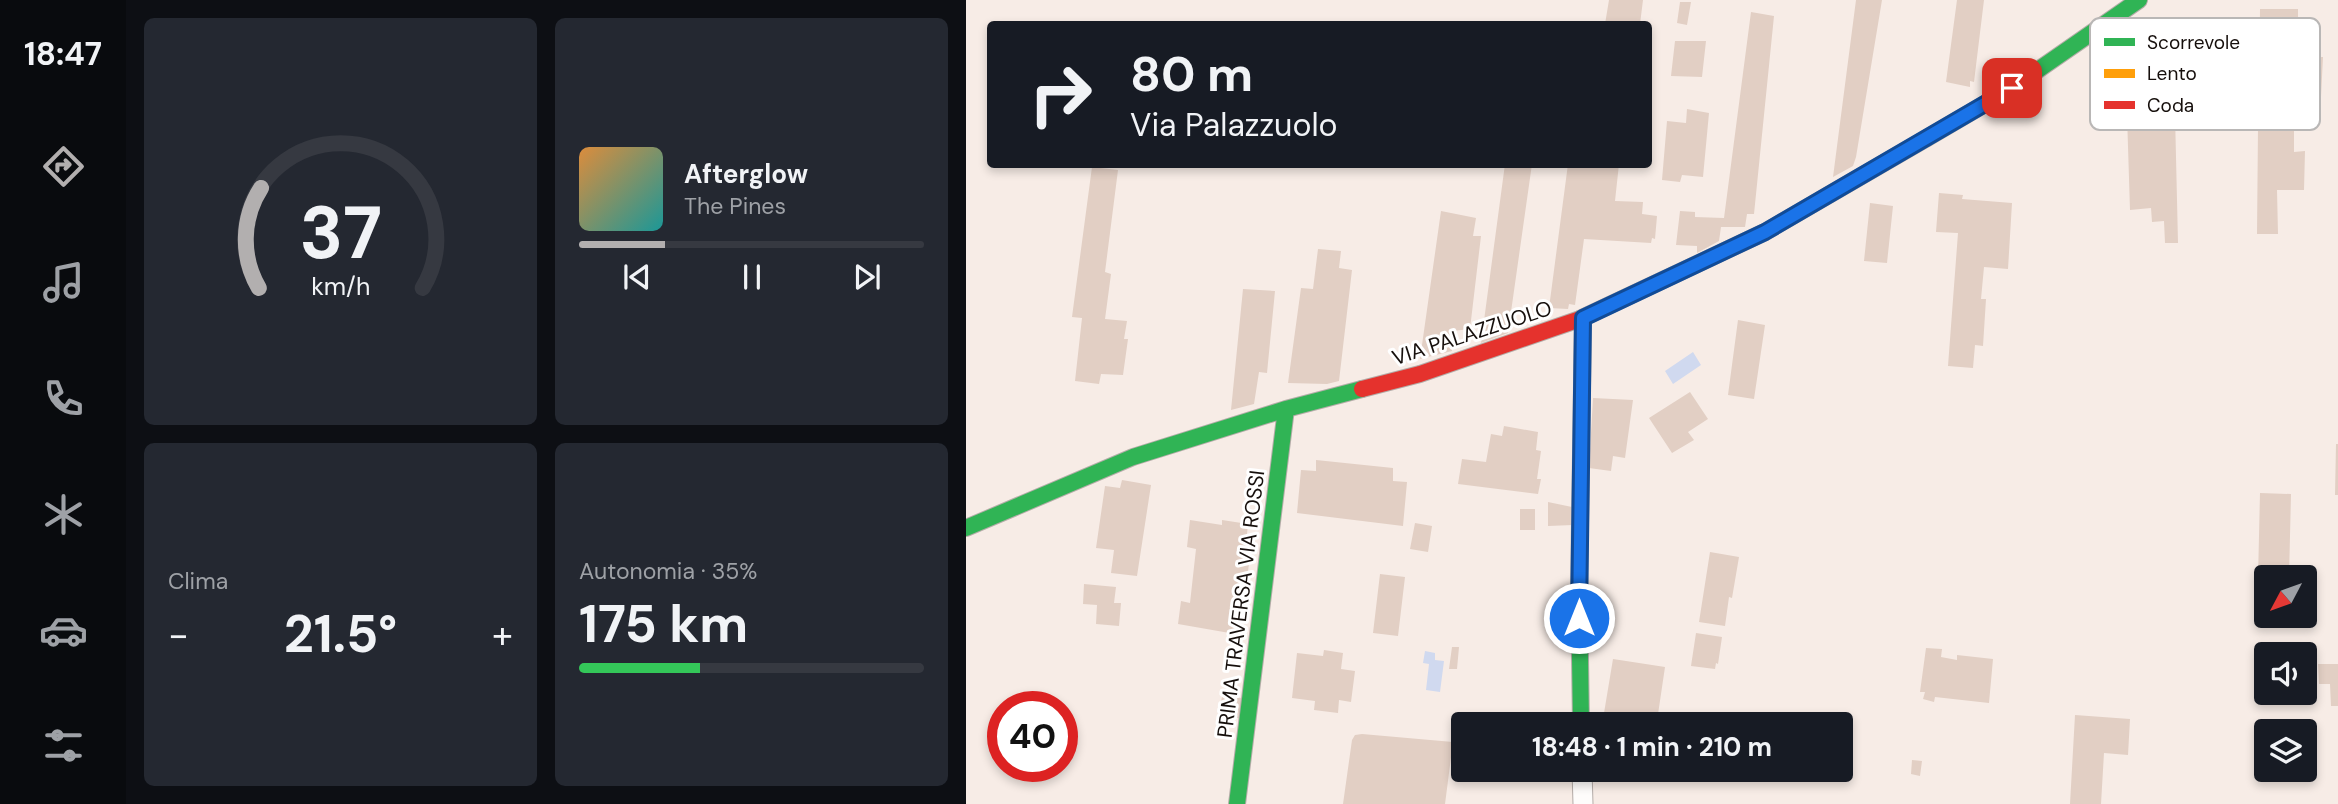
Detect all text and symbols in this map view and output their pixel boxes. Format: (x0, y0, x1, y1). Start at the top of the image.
legend (2090, 18, 2320, 130)
text: Scorrevole (2147, 30, 2240, 55)
text: 18:47 (24, 33, 102, 75)
text: 80 m (1130, 42, 1253, 106)
icon: right (1015, 49, 1106, 140)
pin (1982, 58, 2042, 118)
text: Lento (2147, 61, 2197, 86)
icon: arrive (1993, 69, 2031, 107)
text: Coda (2147, 93, 2194, 118)
text: Via Palazzuolo (1130, 104, 1338, 146)
icon: directions (39, 142, 88, 191)
text: Afterglow (684, 157, 808, 191)
text: 37 (299, 186, 382, 281)
text: The Pines (684, 191, 786, 221)
icon: music (39, 258, 88, 307)
icon: previous (618, 258, 656, 296)
icon: pause (733, 258, 771, 296)
icon: next (848, 258, 886, 296)
text: km/h (311, 270, 370, 303)
street label: VIA PALAZZUOLO (1389, 294, 1555, 372)
icon: phone (39, 374, 88, 423)
street label: PRIMA TRAVERSA VIA ROSSI (1211, 469, 1271, 739)
icon: climate (39, 490, 88, 539)
text: Autonomia · 35% (579, 556, 757, 586)
north arrow (2254, 565, 2317, 628)
map controls (2254, 565, 2317, 782)
text: Clima (168, 566, 228, 596)
position arrow (1542, 581, 1616, 655)
text: 175 km (579, 590, 748, 658)
text: 21.5° (284, 600, 397, 668)
icon: car (39, 606, 88, 655)
text: − (168, 610, 189, 660)
text: + (492, 610, 513, 660)
button: sound (2254, 642, 2317, 705)
speed limit sign: 40 (987, 691, 1078, 782)
button: layers (2254, 719, 2317, 782)
icon: filters (39, 721, 88, 770)
text: 18:48 · 1 min · 210 m (1532, 730, 1772, 764)

